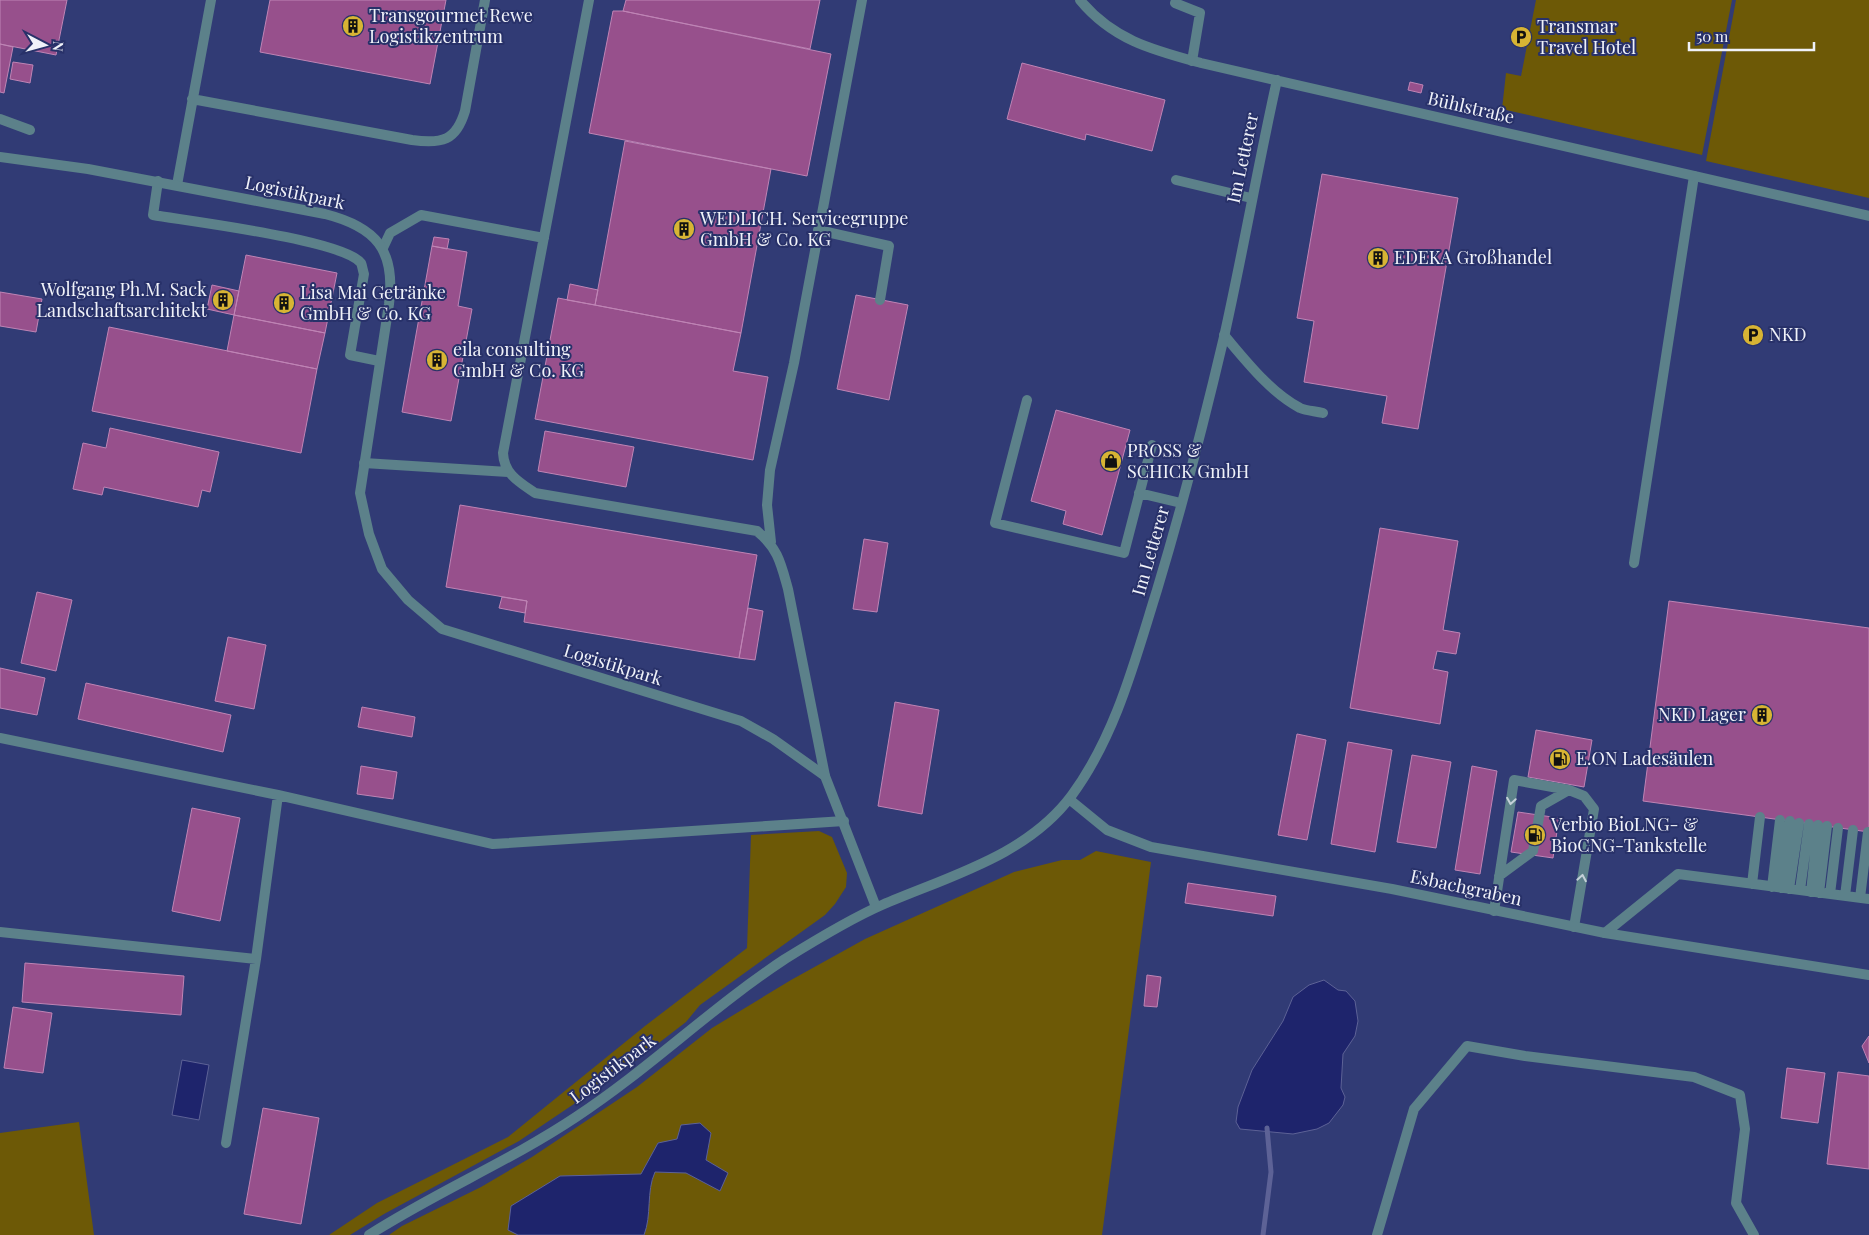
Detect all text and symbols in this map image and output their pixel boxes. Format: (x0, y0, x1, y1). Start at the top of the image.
place label: Transgourmet Rewe Logistikzentrum (369, 3, 533, 48)
building icon: Transgourmet Rewe Logistikzentrum (341, 14, 365, 38)
place label: Transmar Travel Hotel (1537, 14, 1636, 59)
north arrow (20, 20, 70, 70)
scale bar (1689, 20, 1814, 52)
parking icon: Transmar Travel Hotel (1509, 25, 1533, 49)
text: 50 m (1696, 26, 1729, 46)
text: N (48, 40, 68, 52)
street label: Bühlstraße (1425, 85, 1517, 129)
street label: Im Letterer (1221, 110, 1263, 205)
street label: Logistikpark (243, 170, 348, 214)
place label: WEDLICH. Servicegruppe GmbH & Co. KG (699, 206, 908, 251)
building icon: WEDLICH. Servicegruppe GmbH & Co. KG (672, 217, 696, 241)
place label: EDEKA Großhandel (1394, 245, 1552, 269)
building icon: EDEKA Großhandel (1366, 246, 1390, 270)
place label: Wolfgang Ph.M. Sack Landschaftsarchitekt (37, 277, 208, 322)
place label: Lisa Mai Getränke GmbH & Co. KG (300, 280, 446, 325)
building icon: Wolfgang Ph.M. Sack Landschaftsarchitekt (211, 288, 235, 312)
building icon: Lisa Mai Getränke GmbH & Co. KG (272, 291, 296, 315)
place label: NKD (1769, 322, 1807, 346)
parking icon: NKD (1741, 323, 1765, 347)
place label: eila consulting GmbH & Co. KG (453, 337, 584, 382)
building icon: eila consulting GmbH & Co. KG (425, 348, 449, 372)
place label: PROSS & SCHICK GmbH (1127, 438, 1249, 483)
shop icon: PROSS & SCHICK GmbH (1099, 449, 1123, 473)
street label: Im Letterer (1126, 503, 1174, 598)
street label: Logistikpark (561, 638, 666, 690)
place label: NKD Lager (1658, 702, 1746, 726)
building icon: NKD Lager (1750, 703, 1774, 727)
place label: E.ON Ladesäulen (1576, 746, 1714, 770)
fuel station icon: E.ON Ladesäulen (1548, 747, 1572, 771)
one-way arrow (1506, 797, 1516, 806)
place label: Verbio BioLNG- & BioCNG-Tankstelle (1550, 812, 1707, 857)
fuel station icon: Verbio BioLNG- & BioCNG-Tankstelle (1523, 823, 1547, 847)
street label: Esbachgraben (1408, 863, 1525, 911)
one-way arrow (1576, 874, 1587, 882)
street label: Logistikpark (565, 1028, 660, 1108)

